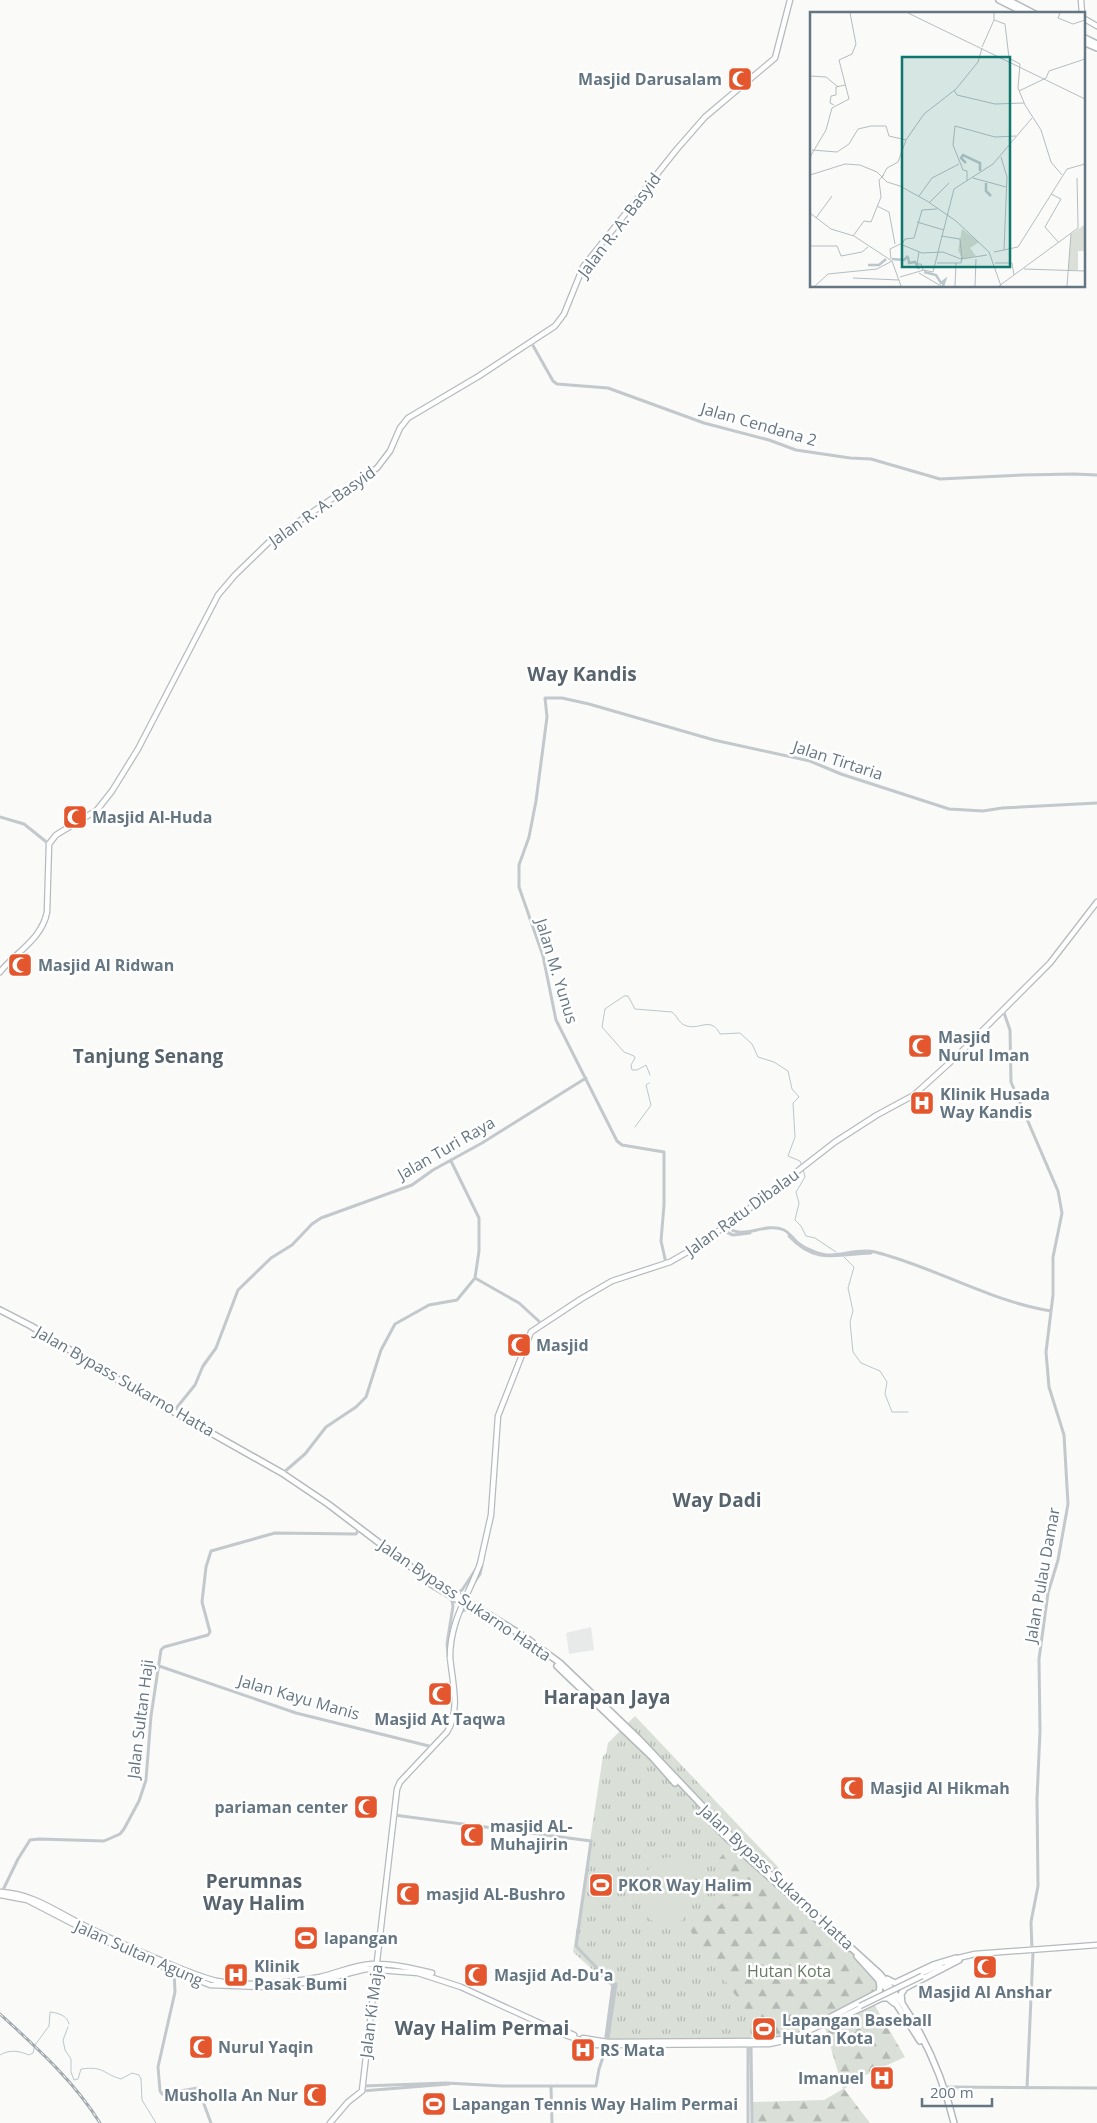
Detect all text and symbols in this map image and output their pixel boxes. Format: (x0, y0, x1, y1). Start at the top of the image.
inset map (810, 12, 1084, 288)
mosque icon: Masjid Darusalam (727, 66, 753, 92)
place label: Masjid Darusalam (578, 68, 722, 90)
street label: Jalan R. A. Basyid (571, 168, 666, 283)
street label: Jalan Cendana 2 (697, 396, 820, 451)
street label: Jalan R. A. Basyid (263, 461, 380, 552)
district label: Way Kandis (527, 661, 637, 687)
street label: Jalan Tirtaria (788, 734, 886, 785)
mosque icon: Masjid Al-Huda (62, 804, 88, 830)
place label: Masjid Al-Huda (92, 806, 212, 828)
street label: Jalan M. Yunus (530, 914, 583, 1026)
mosque icon: Masjid Al Ridwan (7, 952, 33, 978)
place label: Masjid Al Ridwan (38, 954, 174, 976)
place label: Masjid Nurul Iman (938, 1026, 1030, 1066)
mosque icon: Masjid Nurul Iman (907, 1033, 933, 1059)
district label: Tanjung Senang (73, 1043, 223, 1069)
place label: Klinik Husada Way Kandis (940, 1083, 1050, 1123)
hospital icon: Klinik Husada Way Kandis (909, 1090, 935, 1116)
street label: Jalan Turi Raya (392, 1111, 499, 1186)
street label: Jalan Ratu Dibalau (679, 1163, 803, 1262)
street label: Jalan Bypass Sukarno Hatta (30, 1320, 219, 1441)
mosque icon: Masjid (506, 1332, 532, 1358)
place label: Masjid (536, 1334, 589, 1356)
district label: Way Dadi (673, 1487, 761, 1513)
street label: Jalan Pulau Damar (1019, 1505, 1065, 1646)
street label: Jalan Bypass Sukarno Hatta (373, 1533, 556, 1666)
street label: Jalan Sultan Haji (122, 1658, 158, 1782)
street label: Jalan Kayu Manis (234, 1669, 362, 1725)
mosque icon: Masjid At Taqwa (427, 1681, 453, 1707)
district label: Harapan Jaya (543, 1684, 671, 1710)
place label: Masjid At Taqwa (374, 1708, 506, 1730)
mosque icon: Masjid Al Hikmah (839, 1775, 865, 1801)
place label: Masjid Al Hikmah (870, 1777, 1010, 1799)
mosque icon: pariaman center (353, 1794, 379, 1820)
place label: pariaman center (214, 1796, 348, 1818)
street label: Jalan Bypass Sukarno Hatta (694, 1798, 859, 1954)
place label: masjid AL- Muhajirin (490, 1815, 573, 1855)
mosque icon: masjid AL- Muhajirin (459, 1822, 485, 1848)
district label: Perumnas Way Halim (203, 1868, 305, 1916)
sports icon: PKOR Way Halim (588, 1872, 614, 1898)
place label: PKOR Way Halim (618, 1874, 752, 1896)
mosque icon: masjid AL-Bushro (395, 1881, 421, 1907)
place label: masjid AL-Bushro (426, 1883, 566, 1905)
street label: Jalan Sultan Agung (69, 1914, 207, 1991)
sports icon: lapangan (293, 1925, 319, 1951)
place label: lapangan (324, 1927, 398, 1949)
mosque icon: Masjid Al Anshar (972, 1954, 998, 1980)
place label: Klinik Pasak Bumi (254, 1955, 347, 1995)
park label: Hutan Kota (747, 1960, 831, 1982)
hospital icon: Klinik Pasak Bumi (223, 1962, 249, 1988)
mosque icon: Masjid Ad-Du'a (463, 1962, 489, 1988)
street label: Jalan Ki Maja (354, 1963, 388, 2061)
place label: Masjid Ad-Du'a (494, 1964, 613, 1986)
place label: Masjid Al Anshar (918, 1981, 1052, 2003)
place label: Lapangan Baseball Hutan Kota (782, 2009, 932, 2049)
district label: Way Halim Permai (395, 2015, 569, 2041)
sports icon: Lapangan Baseball Hutan Kota (751, 2016, 777, 2042)
mosque icon: Nurul Yaqin (188, 2034, 214, 2060)
place label: Nurul Yaqin (218, 2036, 314, 2058)
hospital icon: RS Mata (570, 2037, 596, 2063)
place label: RS Mata (600, 2039, 665, 2061)
hospital icon: Imanuel (869, 2065, 895, 2091)
place label: Imanuel (798, 2067, 864, 2089)
scale bar (922, 2076, 992, 2108)
mosque icon: Musholla An Nur (302, 2082, 328, 2108)
text: 200 m (930, 2082, 974, 2102)
place label: Musholla An Nur (164, 2084, 298, 2106)
sports icon: Lapangan Tennis Way Halim Permai (421, 2091, 447, 2117)
place label: Lapangan Tennis Way Halim Permai (452, 2093, 738, 2115)

